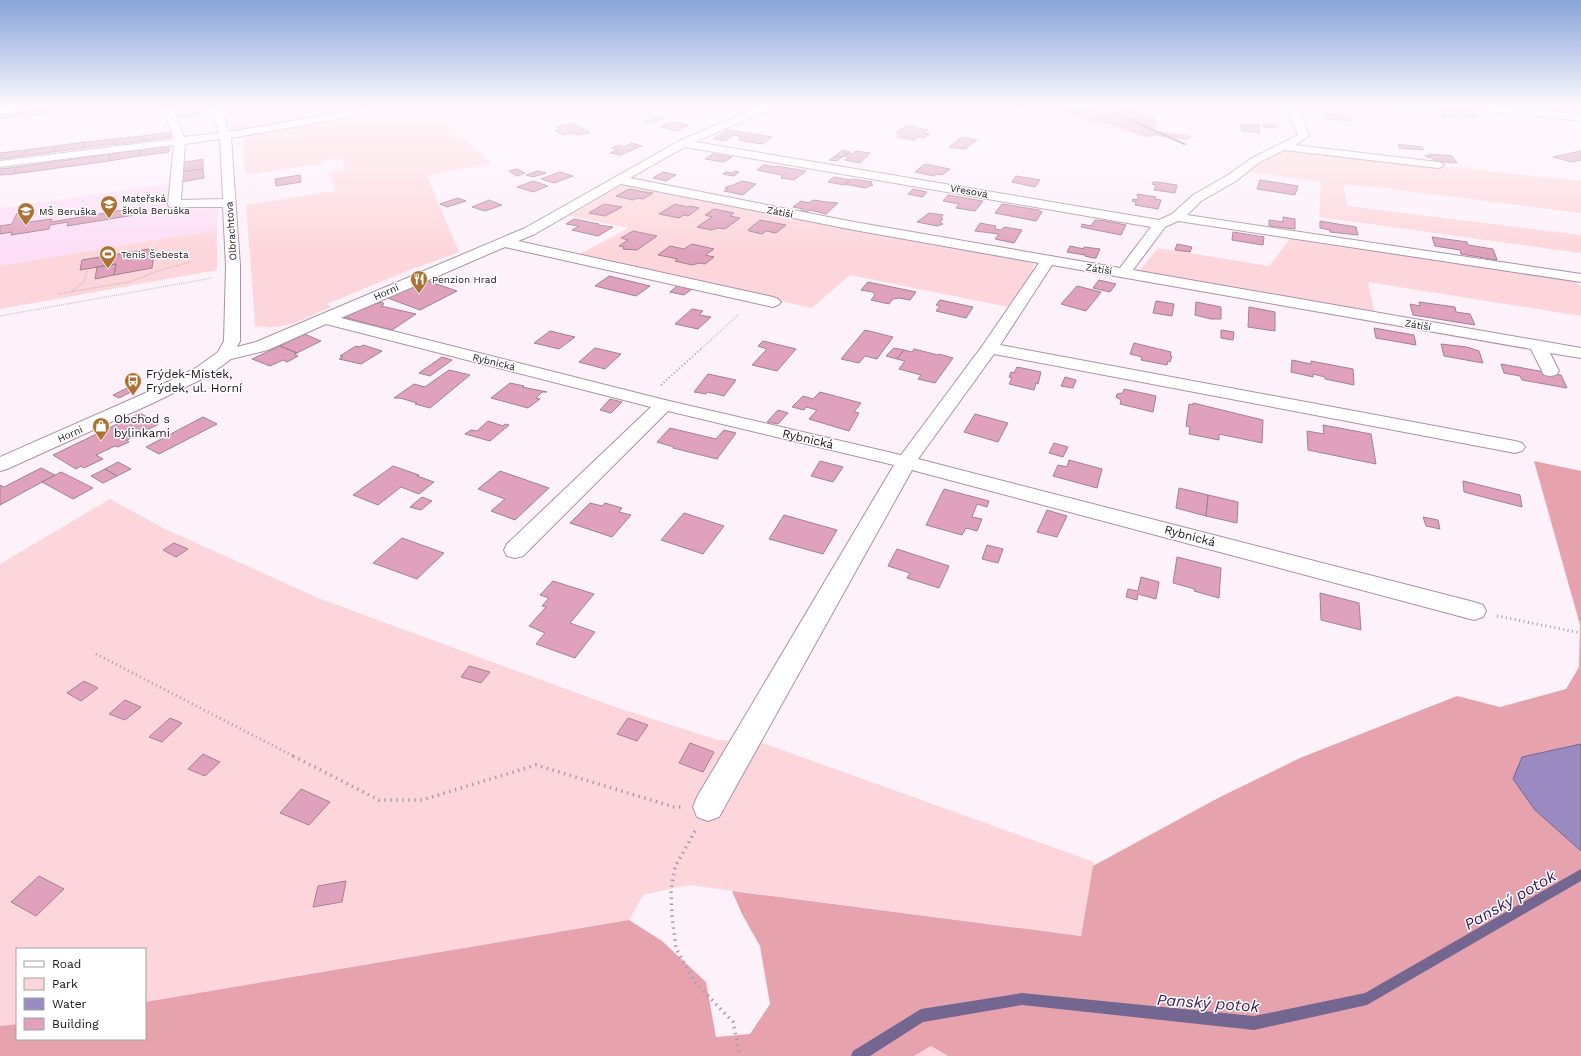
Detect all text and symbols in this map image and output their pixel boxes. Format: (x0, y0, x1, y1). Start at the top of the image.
street label: Vřesová (949, 182, 989, 200)
place label: Mateřská škola Beruška (122, 193, 190, 216)
school or university icon: Mateřská škola Beruška (99, 194, 119, 219)
school or university icon: MŠ Beruška (16, 201, 36, 226)
street label: Olbrachtova (223, 201, 239, 261)
street label: Zátiší (766, 204, 794, 220)
place label: MŠ Beruška (39, 206, 97, 217)
sports icon: Tenis Šebesta (98, 244, 118, 269)
place label: Tenis Šebesta (121, 249, 189, 260)
street label: Zátiší (1085, 261, 1113, 277)
restaurant icon: Penzion Hrad (409, 269, 429, 294)
place label: Penzion Hrad (432, 274, 497, 285)
street label: Horní (372, 282, 401, 302)
street label: Zátiší (1404, 317, 1432, 333)
street label: Rybnická (472, 351, 517, 373)
place label: Frýdek-Místek, Frýdek, ul. Horní (146, 367, 242, 395)
bus stop icon: Frýdek-Místek, Frýdek, ul. Horní (123, 371, 143, 396)
place label: Obchod s bylinkami (114, 412, 170, 440)
shop icon: Obchod s bylinkami (91, 416, 111, 441)
street label: Horní (56, 424, 85, 444)
street label: Rybnická (781, 426, 835, 452)
street label: Rybnická (1163, 522, 1217, 550)
water label: Panský potok (1461, 865, 1560, 934)
legend (16, 948, 146, 1040)
text: Road (52, 957, 81, 971)
text: Park (52, 977, 78, 991)
water label: Panský potok (1156, 990, 1261, 1016)
text: Water (52, 997, 87, 1011)
text: Building (52, 1017, 99, 1031)

